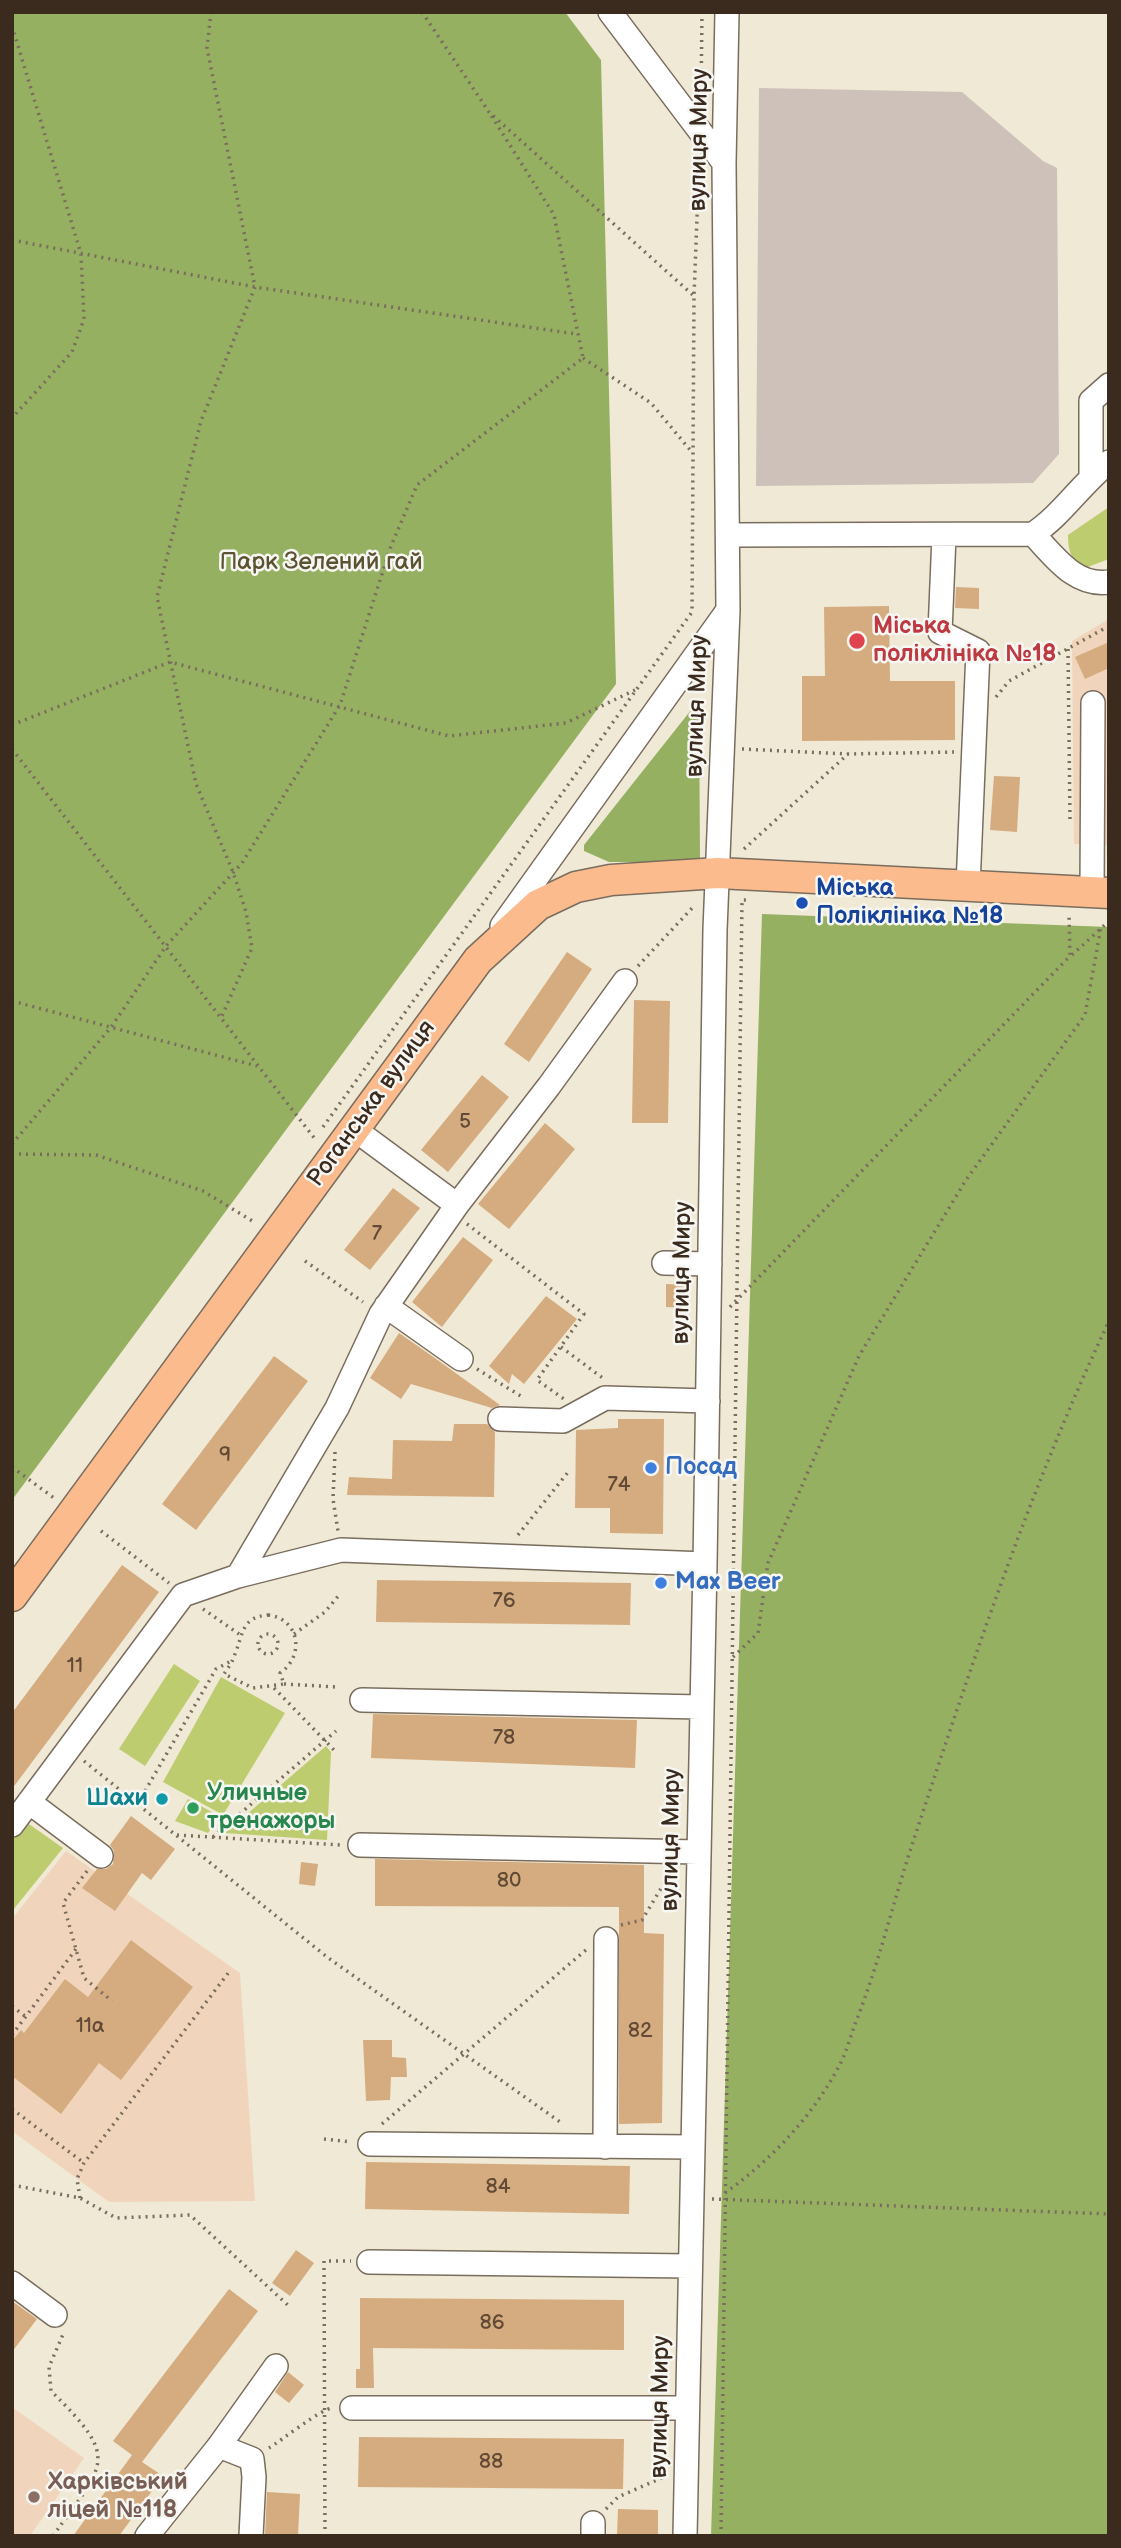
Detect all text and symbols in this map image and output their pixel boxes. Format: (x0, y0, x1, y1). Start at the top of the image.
street label: вулиця Миру (684, 68, 716, 212)
park label: Парк Зелений гай (219, 549, 423, 577)
place label: Міська поліклініка №18 (873, 613, 1056, 669)
marker: Міська поліклініка №18 (847, 631, 867, 651)
street label: вулиця Миру (681, 634, 715, 778)
place label: Міська Поліклініка №18 (816, 875, 1004, 931)
marker: Міська Поліклініка №18 (794, 895, 810, 911)
street label: Роганська вулиця (302, 1015, 442, 1193)
house number: 5 (459, 1110, 471, 1136)
street label: вулиця Миру (667, 1201, 699, 1345)
house number: 7 (372, 1222, 382, 1248)
house number: 9 (219, 1443, 231, 1469)
place label: Посад (665, 1454, 737, 1482)
marker: Посад (643, 1460, 659, 1476)
house number: 74 (607, 1473, 631, 1499)
place label: Max Beer (675, 1569, 781, 1597)
marker: Max Beer (653, 1575, 669, 1591)
house number: 76 (492, 1589, 516, 1615)
house number: 11 (67, 1654, 83, 1680)
house number: 78 (493, 1726, 515, 1752)
street label: вулиця Миру (656, 1768, 688, 1912)
place label: Уличные тренажоры (207, 1780, 335, 1836)
place label: Шахи (86, 1785, 148, 1813)
marker: Шахи (154, 1791, 170, 1807)
marker: Уличные тренажоры (185, 1800, 201, 1816)
house number: 80 (497, 1869, 521, 1895)
house number: 11а (76, 2014, 104, 2040)
house number: 82 (628, 2019, 652, 2045)
house number: 84 (485, 2175, 511, 2201)
house number: 86 (479, 2311, 505, 2337)
street label: вулиця Миру (645, 2335, 677, 2479)
house number: 88 (479, 2450, 503, 2476)
place label: Харківський ліцей №118 (48, 2469, 188, 2525)
marker: Харківський ліцей №118 (26, 2489, 42, 2505)

